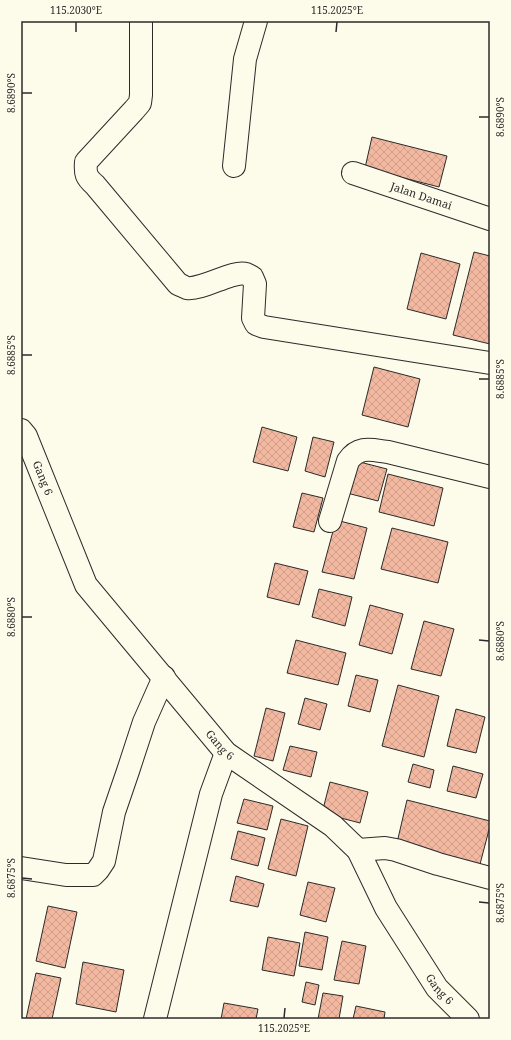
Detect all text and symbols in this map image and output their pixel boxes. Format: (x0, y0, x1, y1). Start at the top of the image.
text: 115.2030°E (50, 3, 102, 17)
text: 115.2025°E (311, 3, 363, 17)
text: 8.6890°S (4, 73, 18, 113)
text: 8.6890°S (493, 97, 507, 137)
street label: Jalan Damai (388, 178, 455, 213)
text: 8.6885°S (4, 335, 18, 375)
text: 8.6885°S (493, 359, 507, 399)
street label: Gang 6 (30, 458, 57, 497)
text: 8.6880°S (4, 597, 18, 637)
text: 8.6880°S (493, 621, 507, 661)
street label: Gang 6 (203, 726, 237, 763)
text: 8.6875°S (4, 858, 18, 898)
text: 8.6875°S (493, 883, 507, 923)
street label: Gang 6 (423, 971, 457, 1007)
text: 115.2025°E (258, 1021, 310, 1035)

